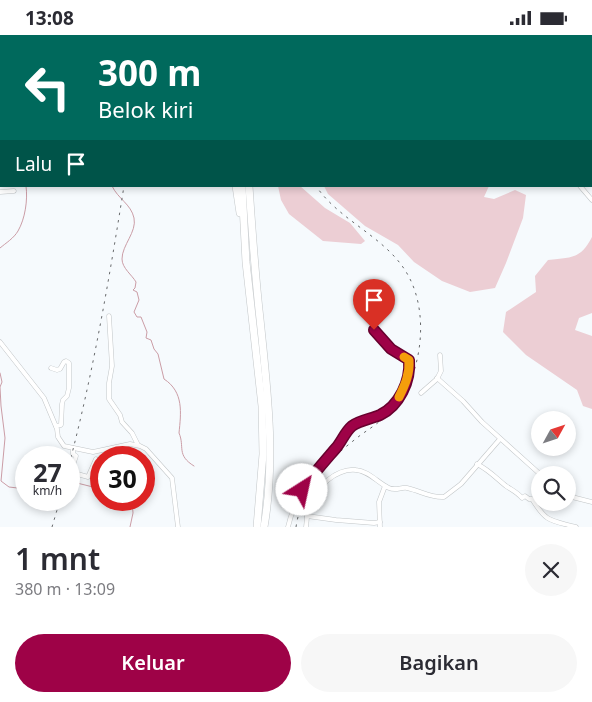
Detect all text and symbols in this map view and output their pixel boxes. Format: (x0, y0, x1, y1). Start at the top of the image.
text: 13:08 (25, 5, 74, 31)
text: 300 m (98, 49, 201, 96)
icon: left (15, 55, 80, 120)
text: Belok kiri (98, 94, 193, 124)
icon: arrive (62, 150, 90, 178)
text: Lalu (15, 151, 52, 177)
pin (353, 279, 395, 330)
icon: arrive (360, 286, 388, 314)
north arrow (531, 411, 576, 456)
map controls (531, 411, 576, 511)
speed limit sign: 30 (90, 446, 155, 511)
text: 27 (33, 455, 62, 489)
position arrow (275, 463, 327, 515)
button: search (531, 466, 576, 511)
text: km/h (33, 482, 62, 499)
text: 1 mnt (15, 538, 100, 579)
button: close (525, 544, 577, 596)
text: 380 m · 13:09 (15, 578, 115, 600)
button: Keluar (15, 634, 291, 692)
button: Bagikan (301, 634, 577, 692)

